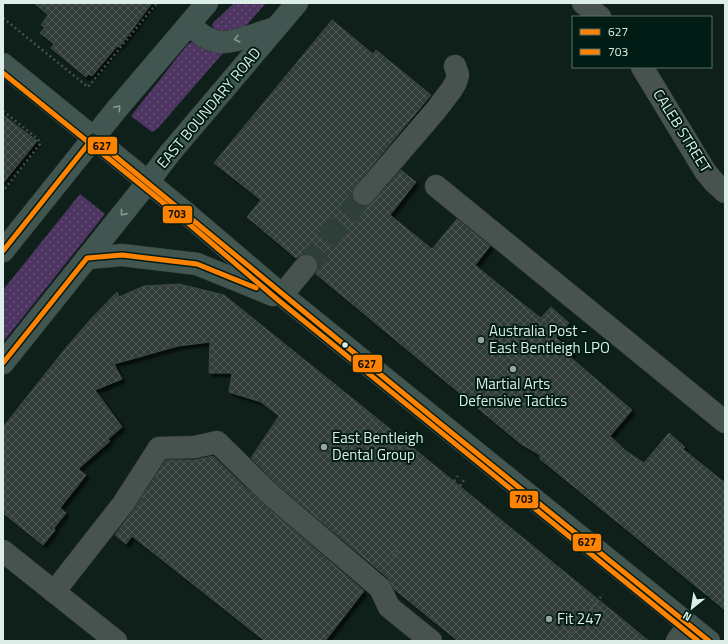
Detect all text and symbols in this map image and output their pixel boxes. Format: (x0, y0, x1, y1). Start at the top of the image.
legend (572, 16, 712, 68)
text: 627 (608, 22, 628, 41)
one-way arrow (234, 34, 241, 43)
street label: EAST BOUNDARY ROAD (151, 42, 266, 173)
text: 703 (608, 42, 628, 61)
street label: CALEB STREET (648, 84, 717, 177)
one-way arrow (113, 105, 120, 112)
line badge: 627 (87, 136, 118, 155)
text: 627 (93, 138, 111, 154)
line badge: 703 (162, 205, 193, 224)
text: 703 (168, 206, 186, 222)
one-way arrow (121, 208, 128, 215)
place label: Australia Post - East Bentleigh LPO (489, 319, 610, 359)
marker: Australia Post - East Bentleigh LPO (476, 335, 486, 345)
unlabelled marker (340, 340, 350, 350)
line badge: 627 (352, 354, 383, 373)
text: 627 (358, 356, 376, 372)
marker: Martial Arts Defensive Tactics (508, 364, 518, 374)
place label: Martial Arts Defensive Tactics (459, 372, 567, 412)
place label: East Bentleigh Dental Group (332, 426, 424, 466)
marker: East Bentleigh Dental Group (319, 442, 329, 452)
line badge: 703 (509, 490, 539, 509)
text: 703 (515, 491, 533, 507)
line badge: 627 (572, 533, 602, 552)
text: 627 (578, 534, 596, 550)
north arrow (672, 588, 712, 628)
place label: Fit 247 (557, 607, 602, 630)
text: N (680, 608, 694, 625)
marker: Fit 247 (544, 614, 554, 624)

